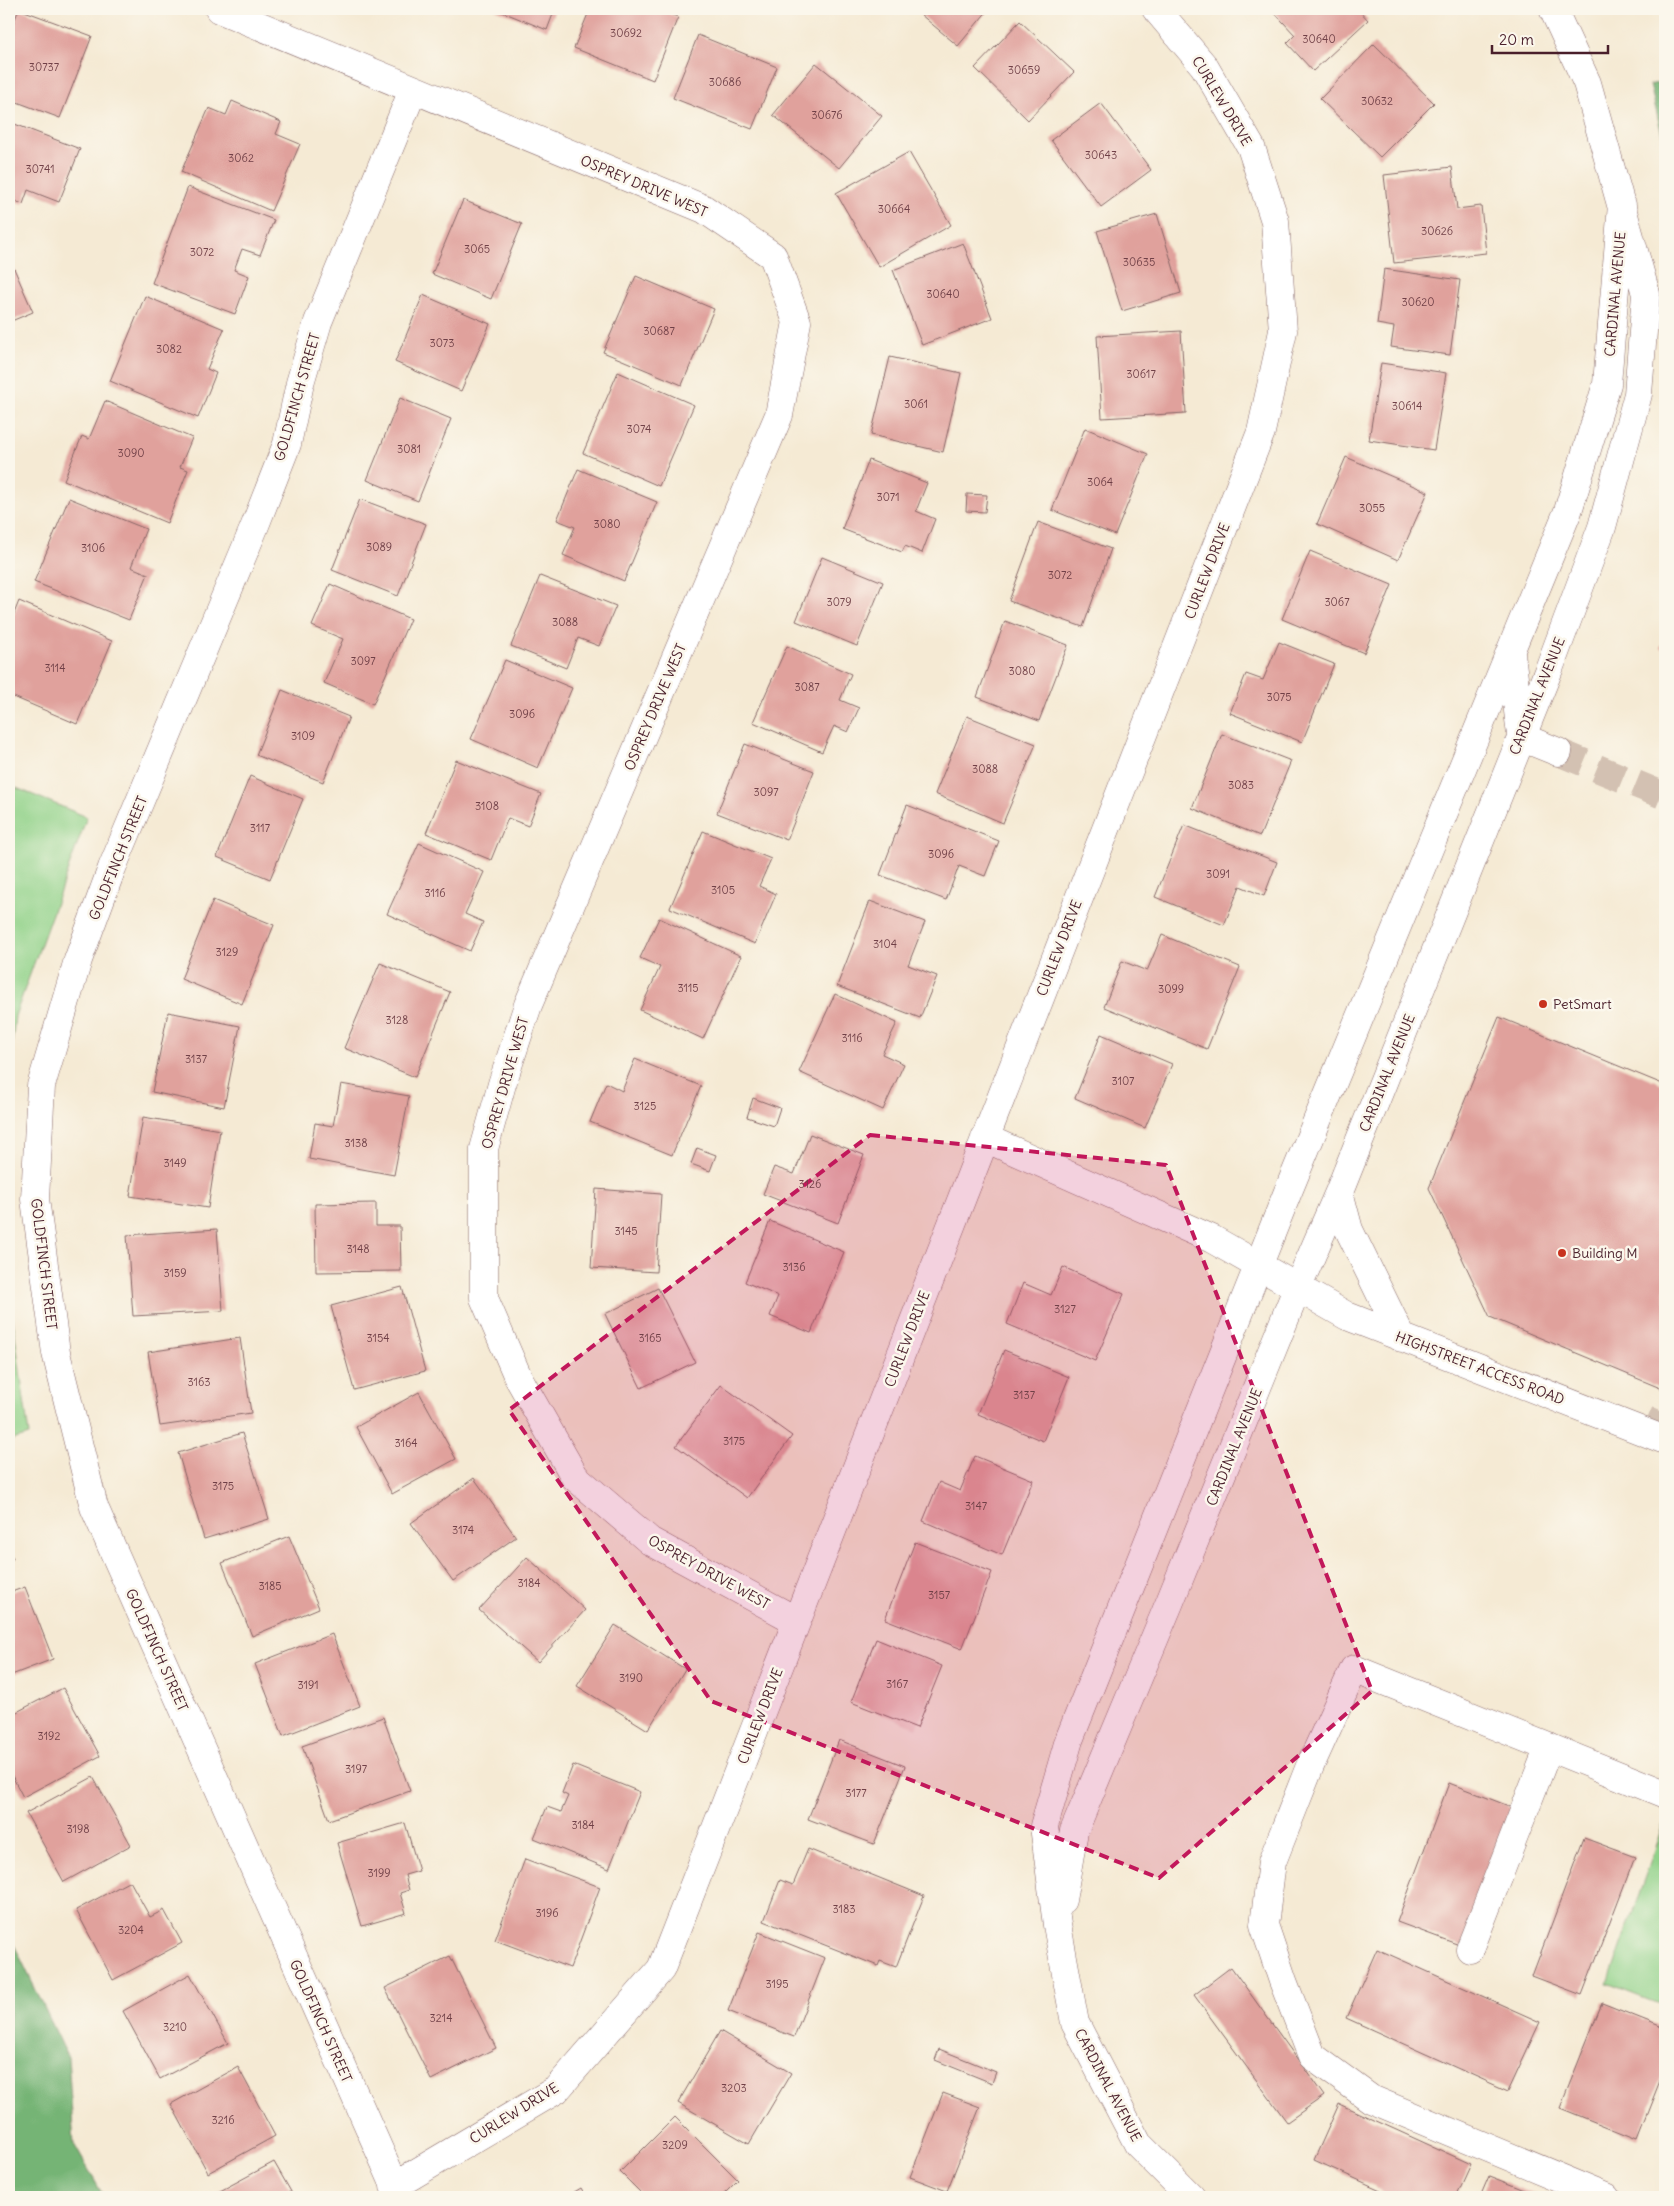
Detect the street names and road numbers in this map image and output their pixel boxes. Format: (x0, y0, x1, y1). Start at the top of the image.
street label: CURLEW DRIVE (1188, 53, 1256, 149)
street label: OSPREY DRIVE WEST (578, 151, 710, 221)
street label: CARDINAL AVENUE (1601, 231, 1629, 357)
street label: GOLDFINCH STREET (270, 331, 324, 463)
street label: CURLEW DRIVE (1180, 520, 1234, 622)
street label: CARDINAL AVENUE (1505, 634, 1569, 758)
street label: OSPREY DRIVE WEST (620, 641, 690, 773)
street label: GOLDFINCH STREET (85, 793, 151, 923)
street label: CURLEW DRIVE (1032, 897, 1086, 999)
street label: CARDINAL AVENUE (1355, 1011, 1419, 1135)
street label: OSPREY DRIVE WEST (478, 1015, 532, 1151)
street label: GOLDFINCH STREET (27, 1197, 61, 1331)
street label: CURLEW DRIVE (880, 1288, 934, 1390)
street label: HIGHSTREET ACCESS ROAD (1393, 1327, 1567, 1409)
street label: CARDINAL AVENUE (1202, 1385, 1266, 1509)
street label: OSPREY DRIVE WEST (645, 1531, 773, 1613)
street label: GOLDFINCH STREET (122, 1586, 192, 1714)
street label: CURLEW DRIVE (733, 1665, 787, 1767)
street label: GOLDFINCH STREET (286, 1957, 356, 2085)
street label: CARDINAL AVENUE (1071, 2025, 1145, 2145)
street label: CURLEW DRIVE (466, 2078, 562, 2148)

